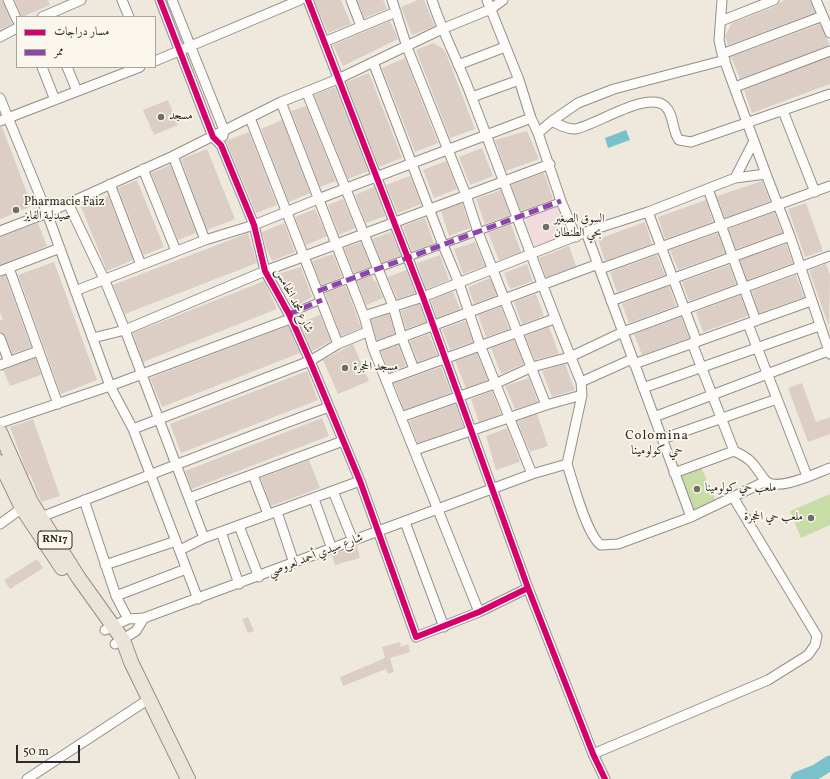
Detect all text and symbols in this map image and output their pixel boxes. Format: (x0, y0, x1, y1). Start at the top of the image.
legend (16, 16, 156, 68)
text: مسار دراجات (54, 24, 109, 40)
text: ممر (54, 44, 64, 60)
place label: مسجد (169, 110, 193, 124)
marker: مسجد (156, 112, 166, 122)
place label: Pharmacie Faiz صيدلية الفايز (24, 196, 105, 224)
marker: Pharmacie Faiz صيدلية الفايز (11, 205, 21, 215)
place label: السوق الصغير بحي الطنطان (554, 213, 605, 241)
marker: السوق الصغير بحي الطنطان (541, 222, 551, 232)
street label: شارع محمد الخامس (271, 266, 315, 336)
place label: مسجد الحجرة (353, 361, 398, 375)
marker: مسجد الحجرة (340, 363, 350, 373)
district label: Colomina حي كولومينا (625, 429, 689, 460)
place label: ملعب حي كولومينا (705, 482, 776, 496)
marker: ملعب حي كولومينا (692, 484, 702, 494)
place label: ملعب حي الحجرة (744, 511, 803, 525)
marker: ملعب حي الحجرة (806, 513, 816, 523)
road number: RN17 (38, 531, 72, 549)
street label: شارع سيدي أحمد لعروصي (267, 531, 365, 581)
scale bar (18, 737, 82, 763)
text: 50 m (23, 744, 49, 760)

